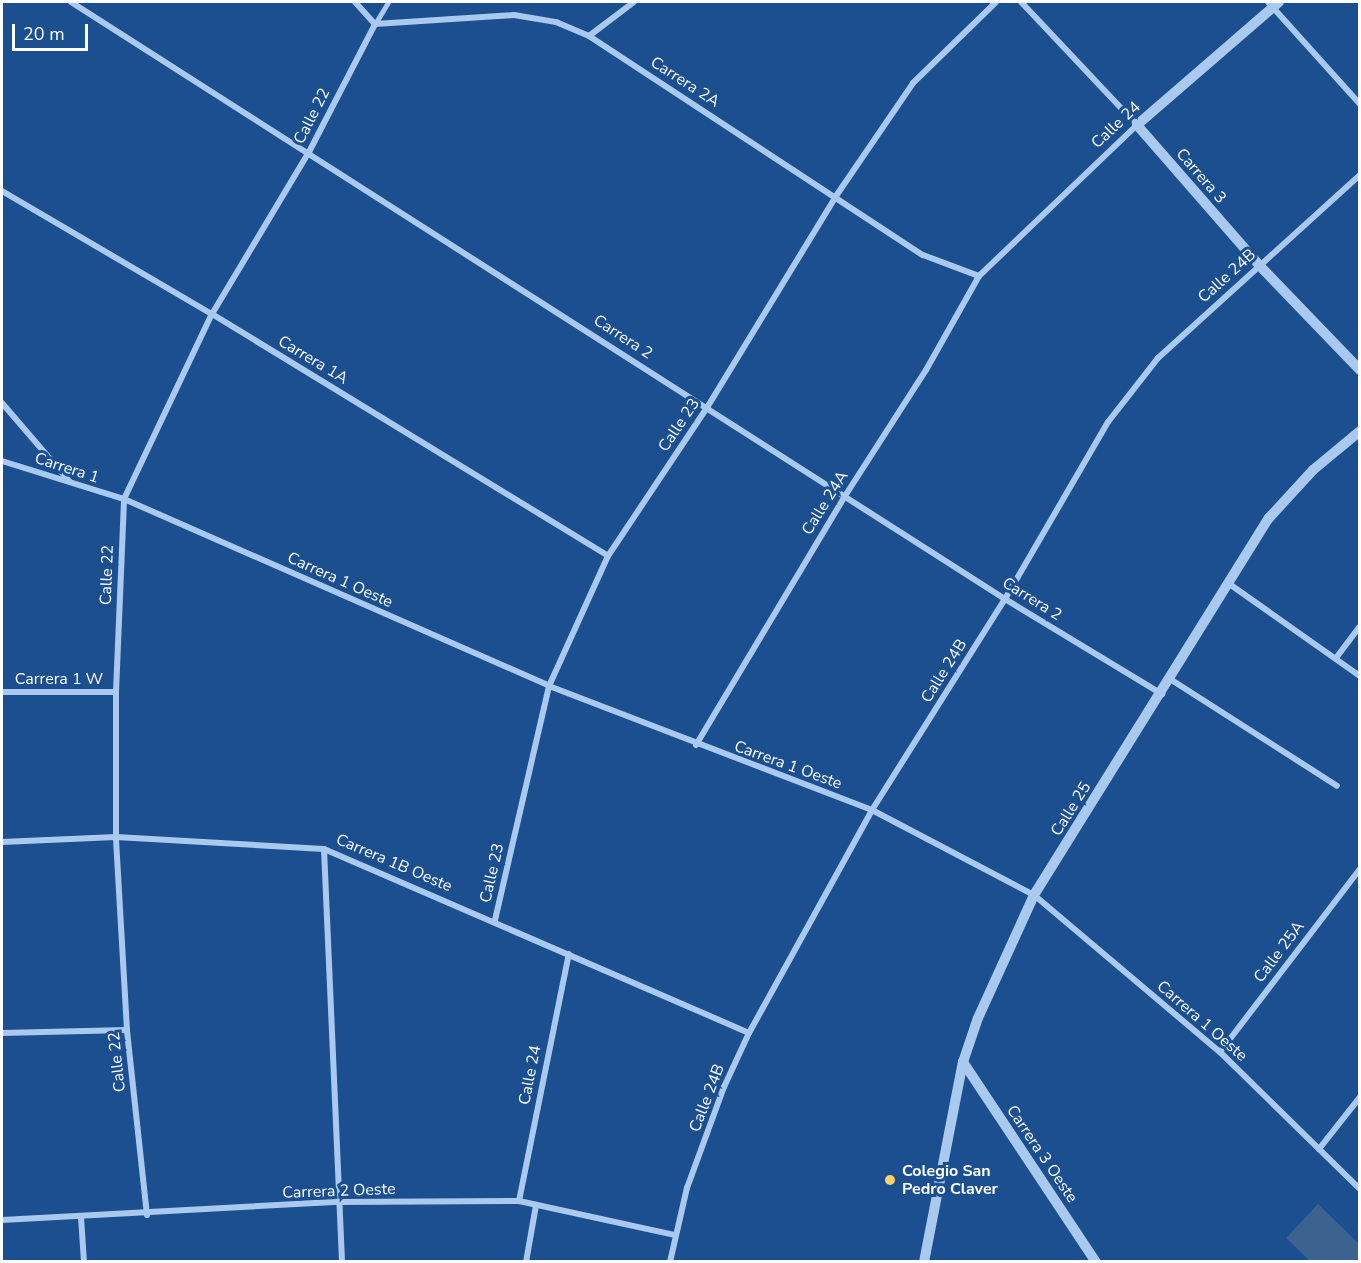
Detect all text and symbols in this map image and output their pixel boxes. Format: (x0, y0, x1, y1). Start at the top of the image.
scale bar (15, 12, 92, 50)
text: 20 m (23, 22, 65, 46)
street label: Carrera 2A (647, 53, 723, 111)
street label: Calle 22 (290, 85, 334, 147)
street label: Calle 24 (1087, 97, 1145, 153)
street label: Carrera 3 (1172, 145, 1230, 207)
street label: Calle 24B (1194, 245, 1260, 307)
street label: Carrera 2 (590, 311, 656, 363)
street label: Carrera 1A (274, 332, 352, 388)
street label: Calle 23 (654, 395, 704, 455)
street label: Carrera 1 (32, 449, 102, 487)
street label: Calle 24A (798, 467, 852, 539)
street label: Calle 22 (96, 545, 118, 605)
street label: Carrera 1 Oeste (284, 548, 396, 612)
street label: Carrera 2 (999, 573, 1065, 625)
street label: Calle 24B (917, 636, 971, 706)
street label: Carrera 1 W (15, 669, 103, 689)
street label: Carrera 1 Oeste (732, 737, 844, 793)
street label: Calle 25 (1047, 778, 1095, 840)
street label: Carrera 1B Oeste (333, 830, 455, 896)
street label: Calle 23 (476, 842, 508, 904)
street label: Calle 25A (1250, 918, 1308, 986)
street label: Carrera 1 Oeste (1153, 977, 1251, 1065)
street label: Calle 22 (104, 1031, 130, 1093)
street label: Calle 24 (515, 1044, 545, 1106)
street label: Calle 24B (685, 1061, 729, 1135)
street label: Carrera 3 Oeste (1002, 1102, 1082, 1206)
place label: Colegio San Pedro Claver (902, 1161, 998, 1199)
marker: Colegio San Pedro Claver (883, 1173, 897, 1187)
street label: Carrera 2 Oeste (282, 1179, 396, 1203)

